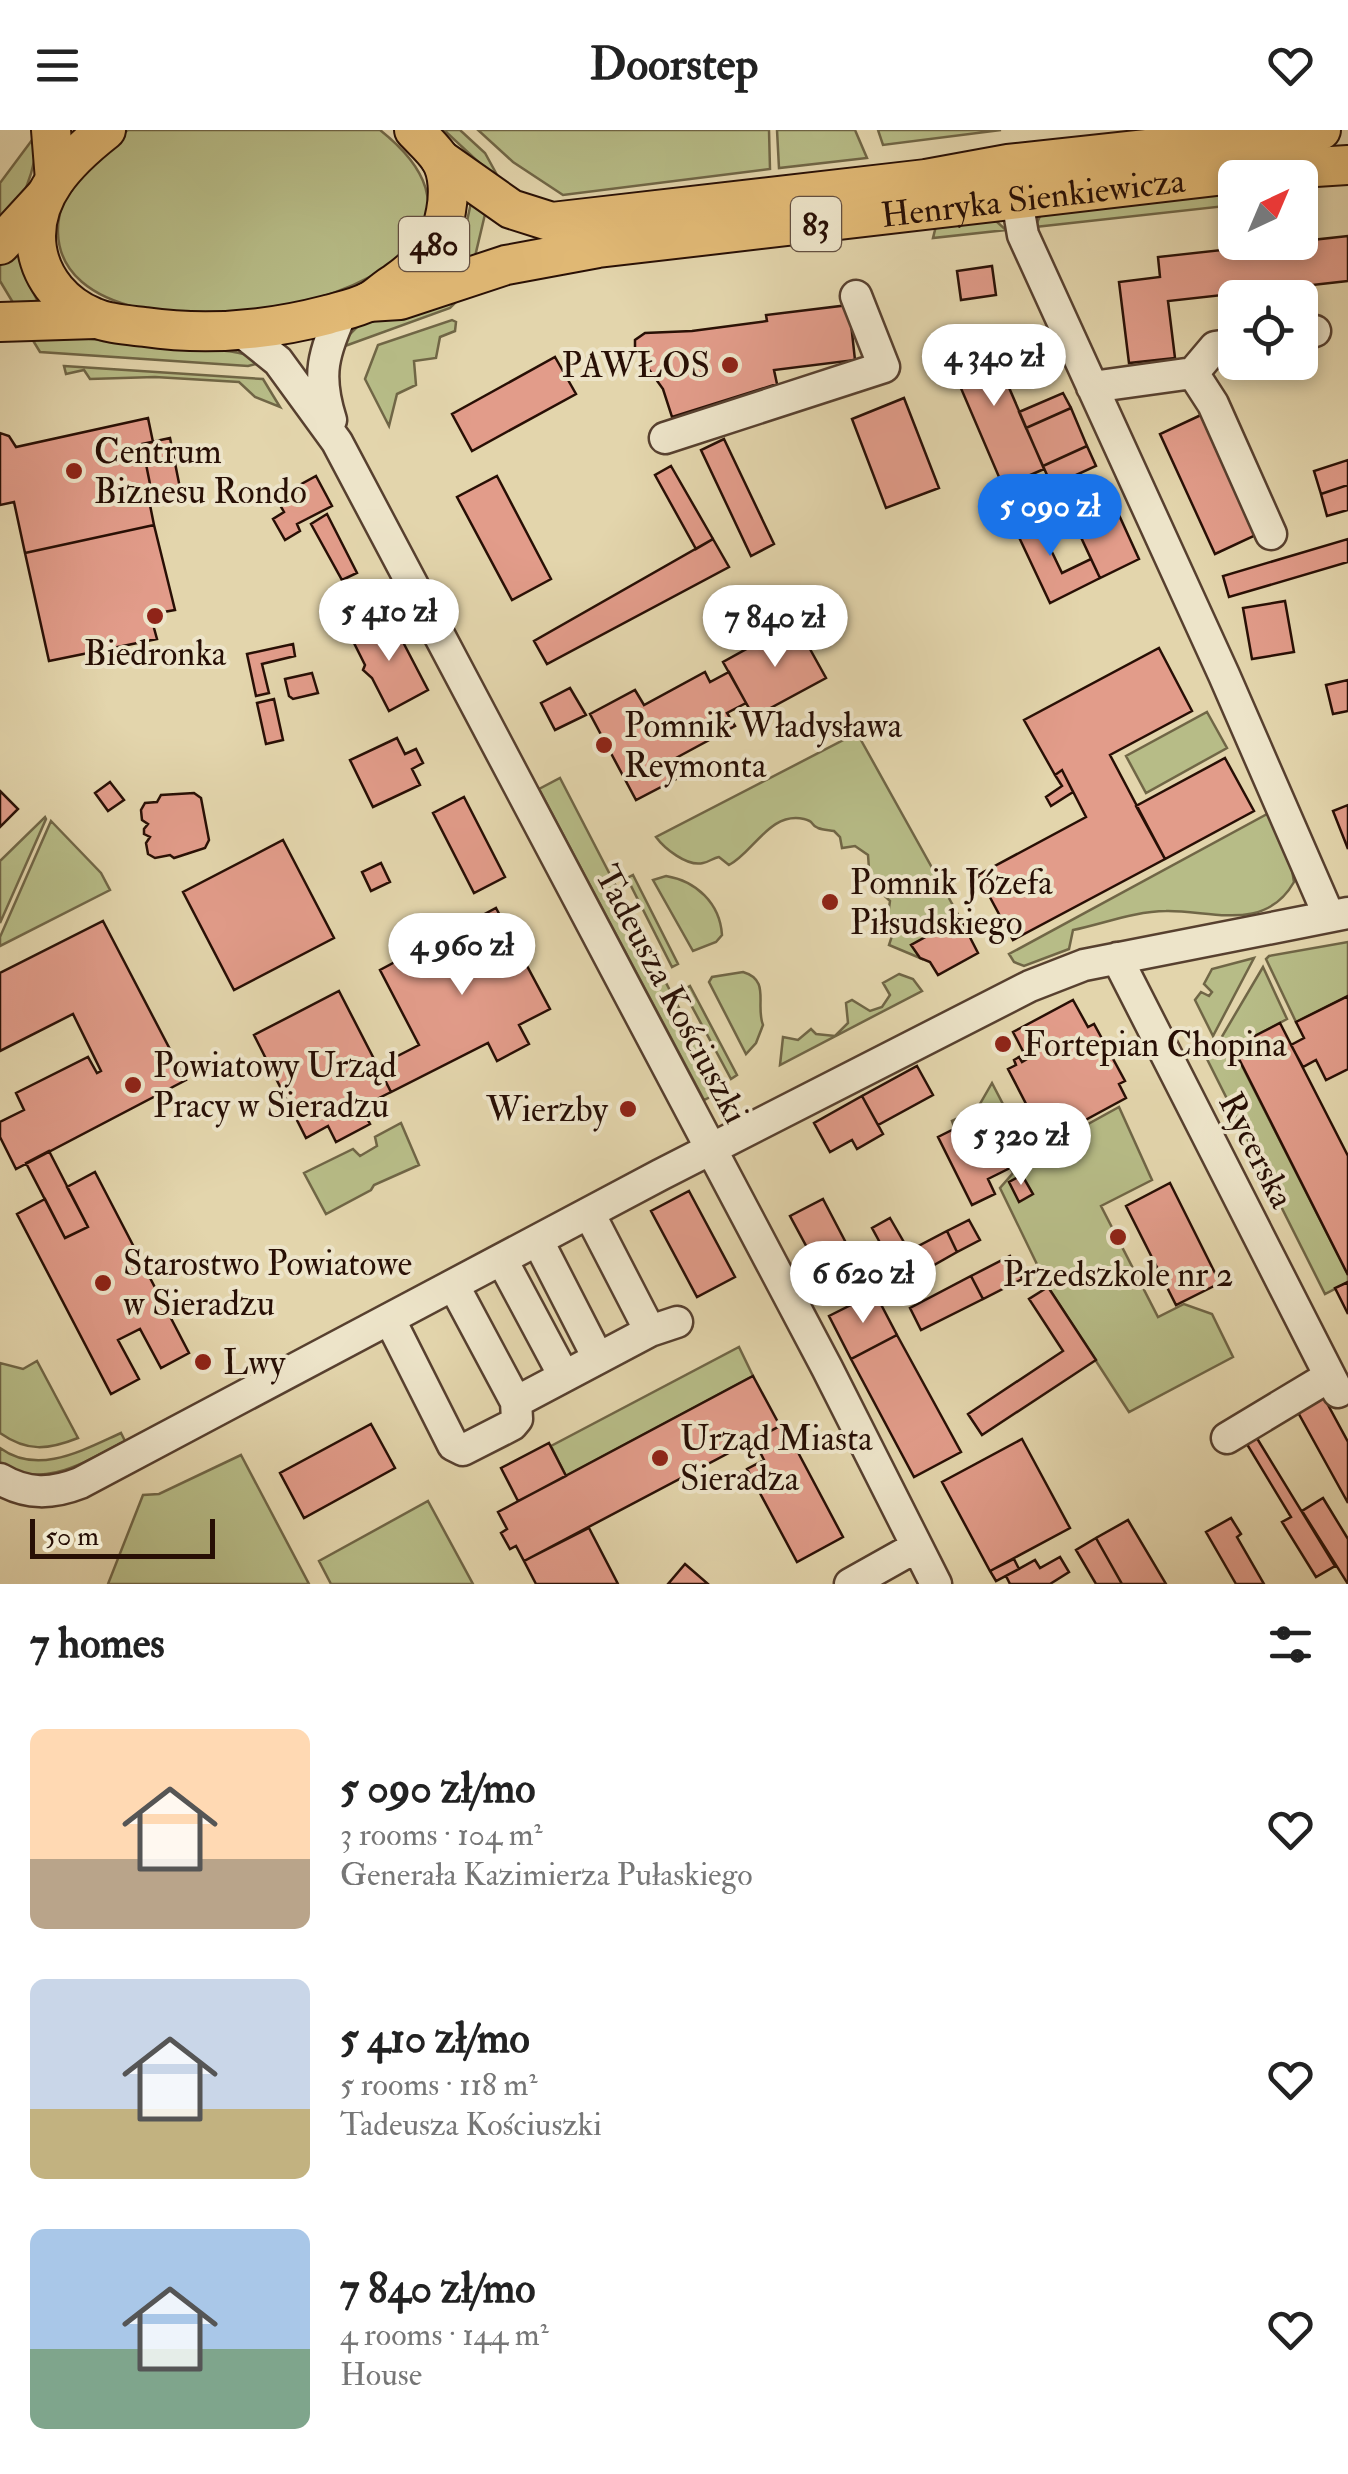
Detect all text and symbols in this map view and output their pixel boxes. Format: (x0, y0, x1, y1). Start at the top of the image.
text: Doorstep (590, 37, 758, 93)
icon: menu (30, 38, 85, 93)
icon: heart (1263, 38, 1318, 93)
street label: Henryka Sienkiewicza (879, 159, 1188, 238)
north arrow (1218, 160, 1318, 260)
map controls (1218, 160, 1318, 380)
road number: 83 (791, 197, 841, 251)
road number: 480 (399, 217, 469, 271)
button: locate (1218, 280, 1318, 380)
pin: 4 340 zł (891, 324, 1097, 409)
text: 4 340 zł (944, 336, 1044, 376)
place label: PAWŁOS (562, 344, 710, 388)
marker: PAWŁOS (719, 354, 741, 376)
place label: Centrum Biznesu Rondo (94, 430, 307, 514)
marker: Centrum Biznesu Rondo (63, 460, 85, 482)
pin: 5 090 zł (947, 474, 1153, 559)
text: 5 090 zł (1000, 486, 1100, 526)
pin: 5 410 zł (286, 579, 492, 664)
pin: 7 840 zł (672, 585, 878, 670)
text: 5 410 zł (341, 591, 437, 631)
text: 7 840 zł (725, 597, 825, 637)
marker: Biedronka (144, 605, 166, 627)
place label: Biedronka (84, 632, 227, 676)
place label: Pomnik Władysława Reymonta (624, 704, 903, 788)
marker: Pomnik Władysława Reymonta (593, 734, 615, 756)
street label: Tadeusza Kościuszki (584, 858, 758, 1131)
place label: Pomnik Józefa Piłsudskiego (850, 861, 1053, 945)
marker: Pomnik Józefa Piłsudskiego (819, 891, 841, 913)
pin: 4 960 zł (359, 913, 565, 998)
text: 4 960 zł (410, 925, 514, 965)
place label: Fortepian Chopina (1023, 1023, 1287, 1067)
marker: Fortepian Chopina (992, 1033, 1014, 1055)
place label: Powiatowy Urząd Pracy w Sieradzu (153, 1044, 397, 1128)
marker: Powiatowy Urząd Pracy w Sieradzu (122, 1074, 144, 1096)
street label: Rycerska (1208, 1085, 1304, 1216)
place label: Wierzby (485, 1088, 609, 1132)
marker: Wierzby (617, 1098, 639, 1120)
pin: 5 320 zł (918, 1103, 1124, 1188)
text: 5 320 zł (973, 1115, 1069, 1155)
marker: Przedszkole nr 2 (1107, 1226, 1129, 1248)
pin: 6 620 zł (760, 1241, 966, 1326)
place label: Starostwo Powiatowe w Sieradzu (123, 1242, 412, 1326)
text: 6 620 zł (812, 1253, 914, 1293)
place label: Przedszkole nr 2 (1003, 1253, 1233, 1297)
marker: Starostwo Powiatowe w Sieradzu (92, 1272, 114, 1294)
place label: Lwy (223, 1341, 286, 1385)
marker: Lwy (192, 1351, 214, 1373)
place label: Urząd Miasta Sieradza (680, 1417, 873, 1501)
marker: Urząd Miasta Sieradza (649, 1447, 671, 1469)
scale bar (30, 1514, 215, 1558)
text: 50 m (45, 1519, 99, 1554)
icon: filters (1263, 1617, 1318, 1672)
text: 7 homes (30, 1618, 165, 1670)
text: 5 090 zł/mo (340, 1763, 535, 1815)
icon: home (110, 1769, 230, 1889)
icon: heart (1263, 1802, 1318, 1857)
text: 3 rooms · 104 m² (340, 1815, 543, 1855)
text: Generała Kazimierza Pułaskiego (340, 1855, 753, 1895)
text: 5 410 zł/mo (340, 2013, 530, 2065)
icon: home (110, 2019, 230, 2139)
icon: heart (1263, 2052, 1318, 2107)
text: 5 rooms · 118 m² (340, 2065, 537, 2105)
text: Tadeusza Kościuszki (340, 2105, 602, 2145)
text: 7 840 zł/mo (340, 2263, 535, 2315)
icon: home (110, 2269, 230, 2389)
icon: heart (1263, 2302, 1318, 2357)
text: 4 rooms · 144 m² (340, 2315, 549, 2355)
text: House (340, 2355, 422, 2395)

